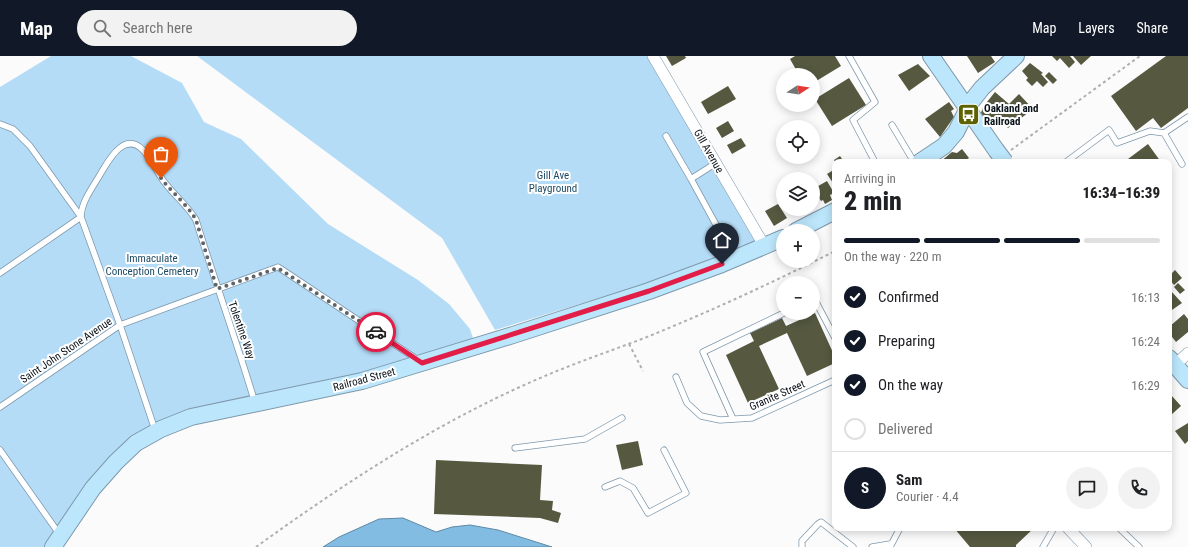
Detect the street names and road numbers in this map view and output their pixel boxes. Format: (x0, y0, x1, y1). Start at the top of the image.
street label: Gill Avenue (691, 127, 726, 175)
street label: Tolentine Way (226, 299, 258, 361)
street label: Saint John Stone Avenue (18, 315, 115, 386)
street label: Railroad Street (332, 365, 397, 394)
street label: Granite Street (747, 377, 807, 413)

